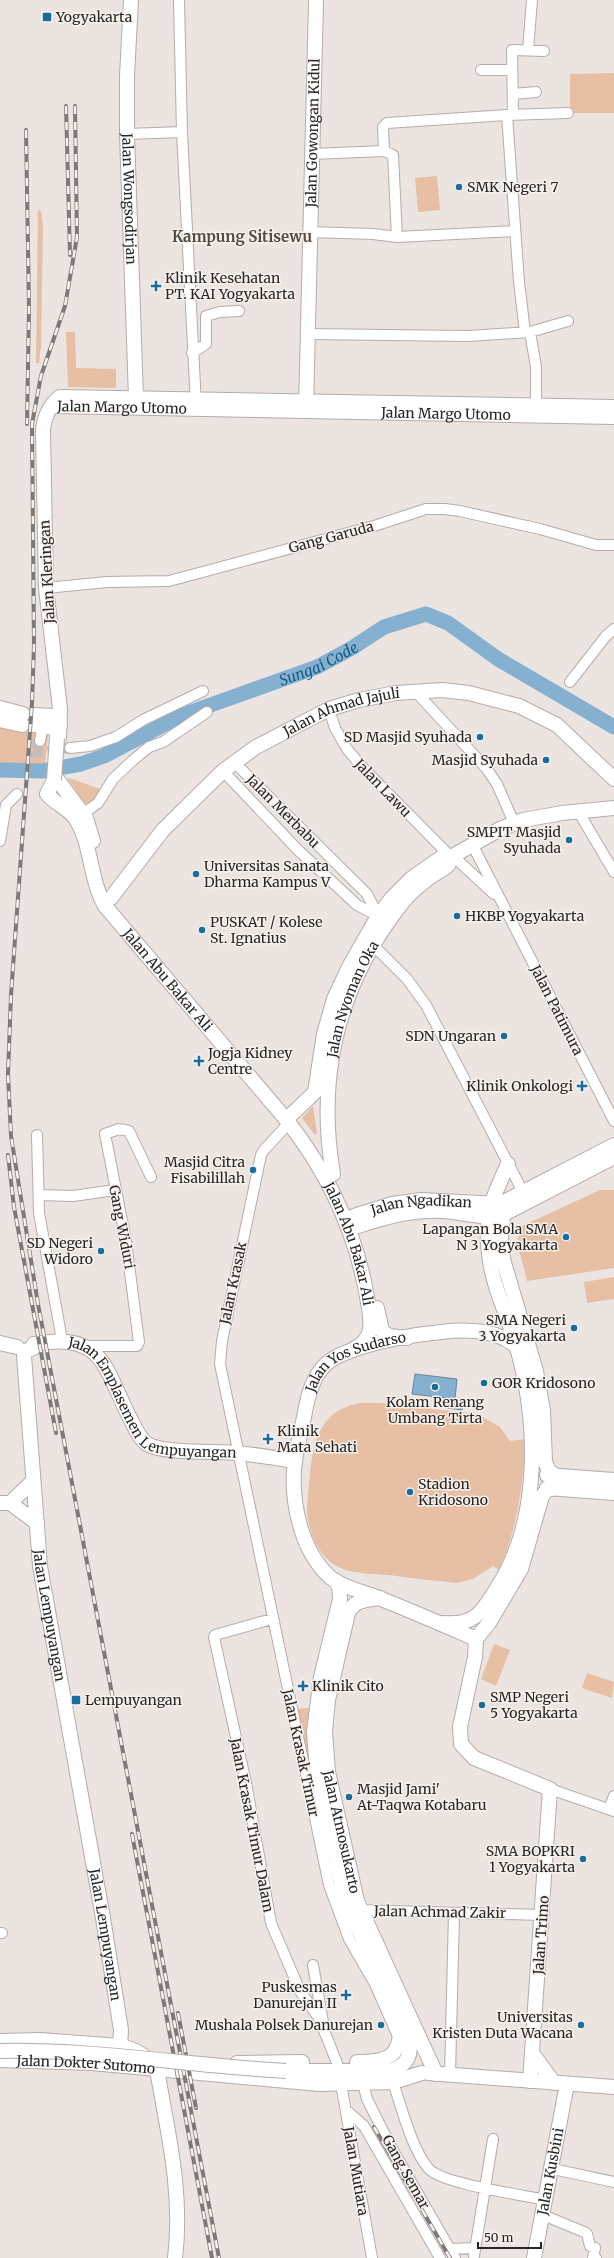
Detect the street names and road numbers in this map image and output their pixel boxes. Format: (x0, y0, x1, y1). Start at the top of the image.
street label: Jalan Gowongan Kidul (302, 58, 324, 209)
street label: Jalan Wongsodirjan (118, 132, 140, 265)
street label: Jalan Margo Utomo (56, 397, 187, 418)
street label: Jalan Margo Utomo (380, 403, 511, 424)
street label: Gang Garuda (287, 517, 376, 557)
street label: Jalan Kleringan (35, 520, 59, 625)
street label: Jalan Ahmad Jajuli (279, 684, 401, 741)
street label: Jalan Lawu (350, 754, 415, 821)
street label: Jalan Merbabu (242, 770, 324, 852)
street label: Jalan Abu Bakar Ali (118, 924, 217, 1035)
street label: Jalan Nyoman Oka (323, 937, 383, 1060)
street label: Jalan Patimura (526, 961, 588, 1059)
street label: Jalan Abu Bakar Ali (319, 1178, 377, 1307)
street label: Gang Widuri (105, 1184, 139, 1271)
street label: Jalan Ngadikan (367, 1191, 472, 1219)
street label: Jalan Krasak (215, 1240, 251, 1327)
street label: Jalan Yos Sudarso (301, 1328, 407, 1395)
street label: Jalan Emplasemen Lempuyangan (66, 1333, 237, 1462)
street label: Jalan Lempuyangan (30, 1548, 70, 1683)
street label: Jalan Krasak Timur (278, 1686, 323, 1819)
street label: Jalan Krasak Timur Dalam (226, 1735, 278, 1914)
street label: Jalan Atmosukarto (319, 1767, 364, 1895)
street label: Jalan Lempuyangan (85, 1866, 125, 2002)
street label: Jalan Trimo (529, 1895, 553, 1976)
street label: Jalan Achmad Zakir (373, 1902, 506, 1922)
street label: Jalan Dokter Sutomo (15, 2052, 156, 2078)
street label: Jalan Mutiara (339, 2124, 373, 2217)
street label: Jalan Kusbini (533, 2126, 568, 2218)
street label: Gang Semar (378, 2132, 434, 2212)

